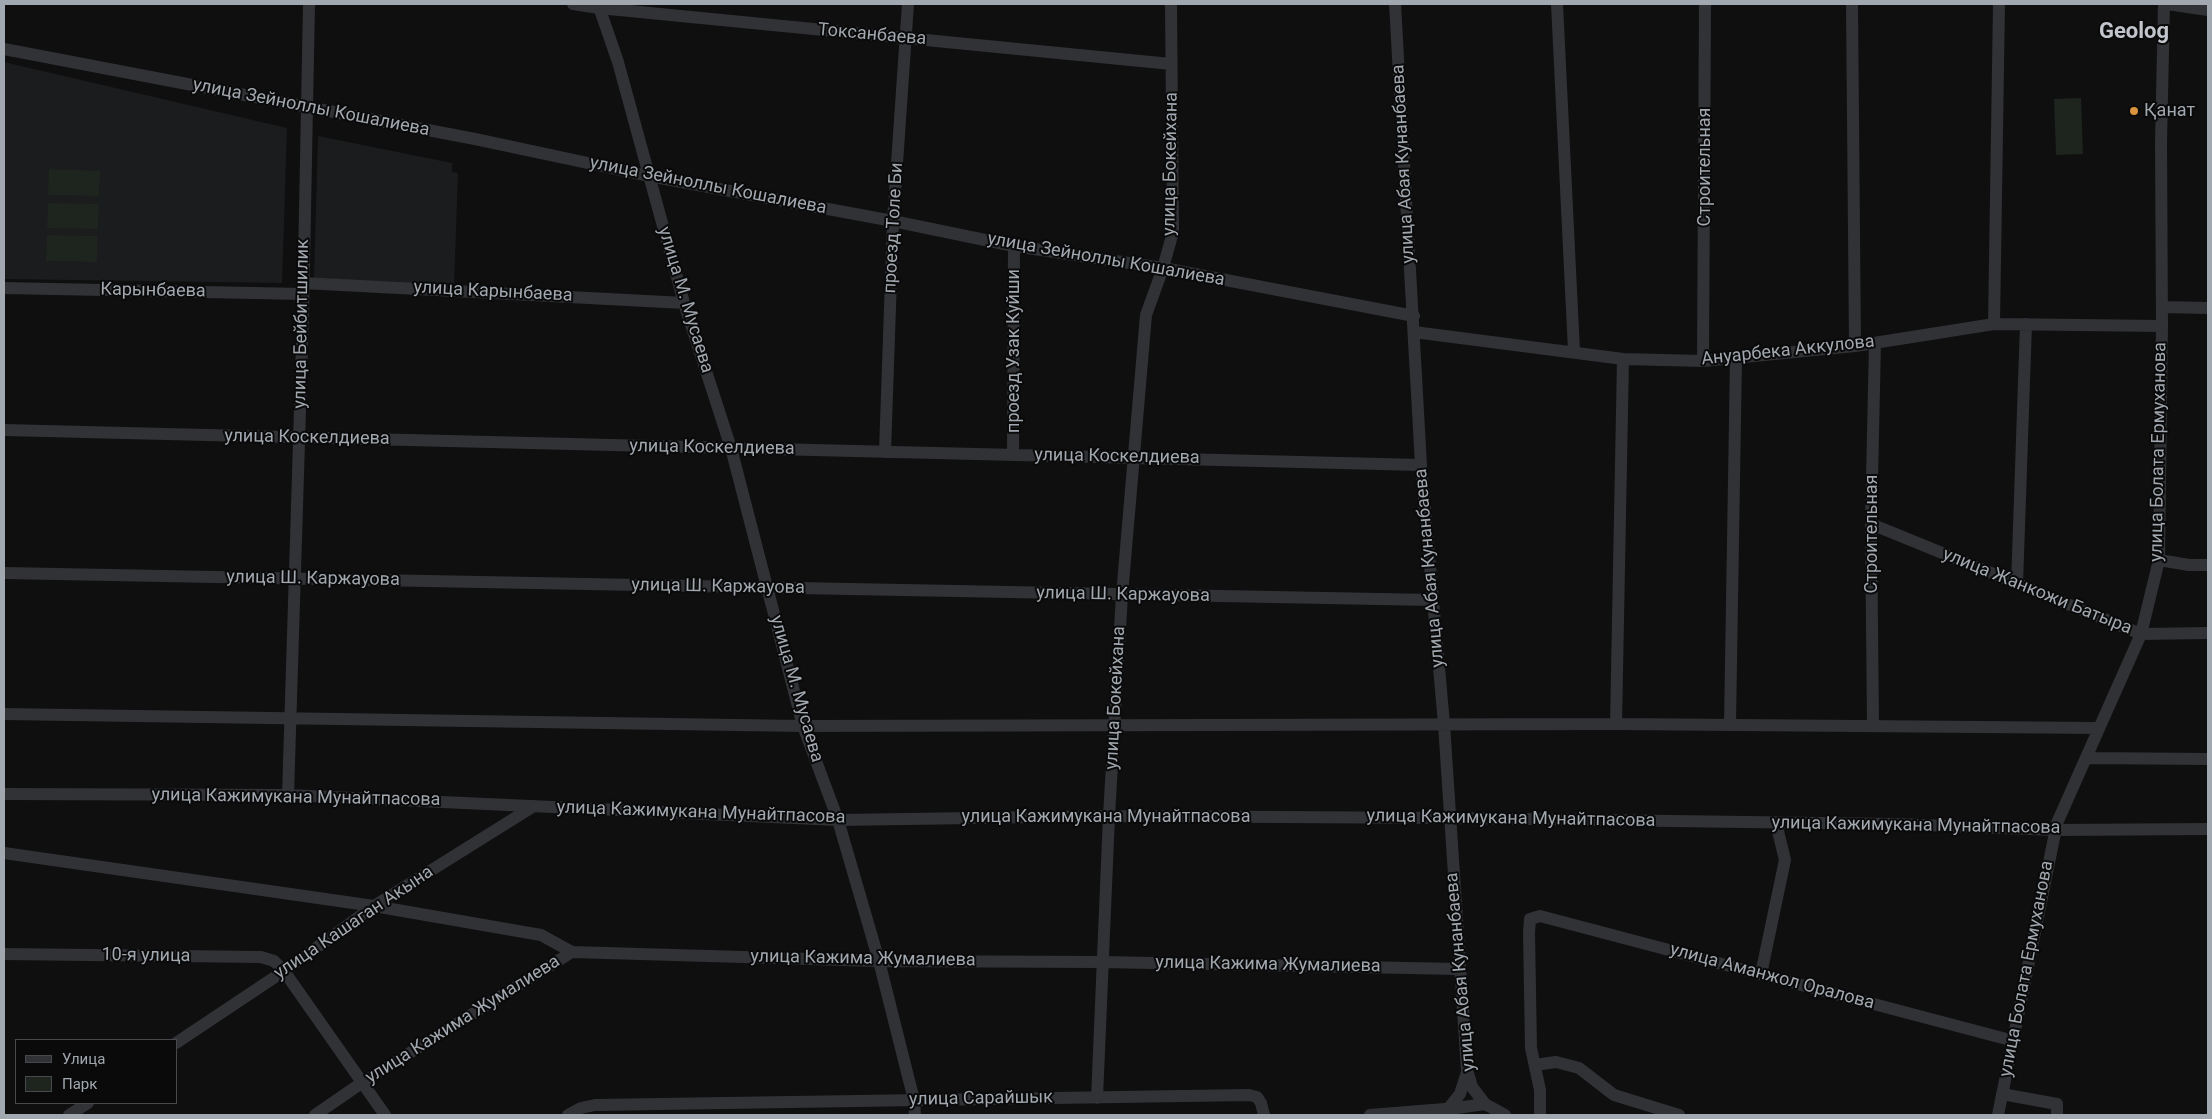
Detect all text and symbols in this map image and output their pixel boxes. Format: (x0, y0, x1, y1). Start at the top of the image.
district label: Geolog (2099, 19, 2169, 45)
street label: Токсанбаева (817, 20, 927, 50)
street label: улица Абая Кунанбаева (1388, 64, 1420, 264)
street label: улица Зейноллы Кошалиева (191, 74, 431, 142)
street label: улица Бокейхана (1159, 92, 1183, 236)
place label: Қанат (2144, 100, 2195, 122)
marker: Қанат (2128, 105, 2140, 117)
street label: Строительная (1694, 108, 1716, 226)
street label: улица Зейноллы Кошалиева (588, 152, 828, 220)
street label: проезд Толе Би (880, 162, 908, 294)
street label: улица М. Мусаева (652, 224, 718, 376)
street label: улица Зейноллы Кошалиева (986, 228, 1226, 292)
street label: улица Бейбитшилик (290, 239, 314, 409)
street label: проезд Узак Куйши (1003, 269, 1025, 433)
street label: улица Карынбаева (413, 277, 573, 307)
street label: Карынбаева (100, 279, 206, 303)
street label: Ануарбека Аккулова (1700, 331, 1876, 371)
street label: улица Болата Ермуханова (2146, 342, 2172, 562)
street label: улица Коскелдиева (224, 426, 390, 450)
street label: улица Коскелдиева (629, 436, 795, 460)
street label: улица Коскелдиева (1034, 445, 1200, 469)
street label: улица Абая Кунанбаева (1411, 468, 1449, 668)
street label: Строительная (1861, 475, 1883, 593)
street label: улица Жанкожи Батыра (1939, 544, 2135, 640)
street label: улица Ш. Каржауова (226, 567, 400, 591)
street label: улица Ш. Каржауова (631, 575, 805, 599)
street label: улица Ш. Каржауова (1036, 583, 1210, 607)
street label: улица М. Мусаева (765, 613, 827, 765)
street label: улица Бокейхана (1101, 626, 1131, 770)
street label: улица Кажимукана Мунайтпасова (151, 785, 441, 811)
street label: улица Кажимукана Мунайтпасова (556, 797, 846, 829)
street label: улица Кажимукана Мунайтпасова (962, 806, 1250, 828)
street label: улица Кажимукана Мунайтпасова (1366, 806, 1656, 832)
street label: улица Кажимукана Мунайтпасова (1771, 813, 2061, 839)
street label: улица Болата Ермуханова (1995, 859, 2059, 1079)
street label: улица Кашаган Акына (270, 862, 438, 984)
street label: улица Абая Кунанбаева (1442, 872, 1480, 1072)
street label: улица Аманжол Оралова (1667, 939, 1877, 1015)
street label: 10-я улица (101, 944, 191, 968)
street label: улица Кажима Жумалиева (750, 946, 976, 972)
street label: улица Кажима Жумалиева (362, 951, 564, 1089)
street label: улица Кажима Жумалиева (1155, 952, 1381, 978)
legend (15, 1039, 178, 1104)
text: Улица (62, 1050, 105, 1068)
text: Парк (62, 1075, 97, 1093)
street label: улица Сарайшык (909, 1087, 1053, 1111)

